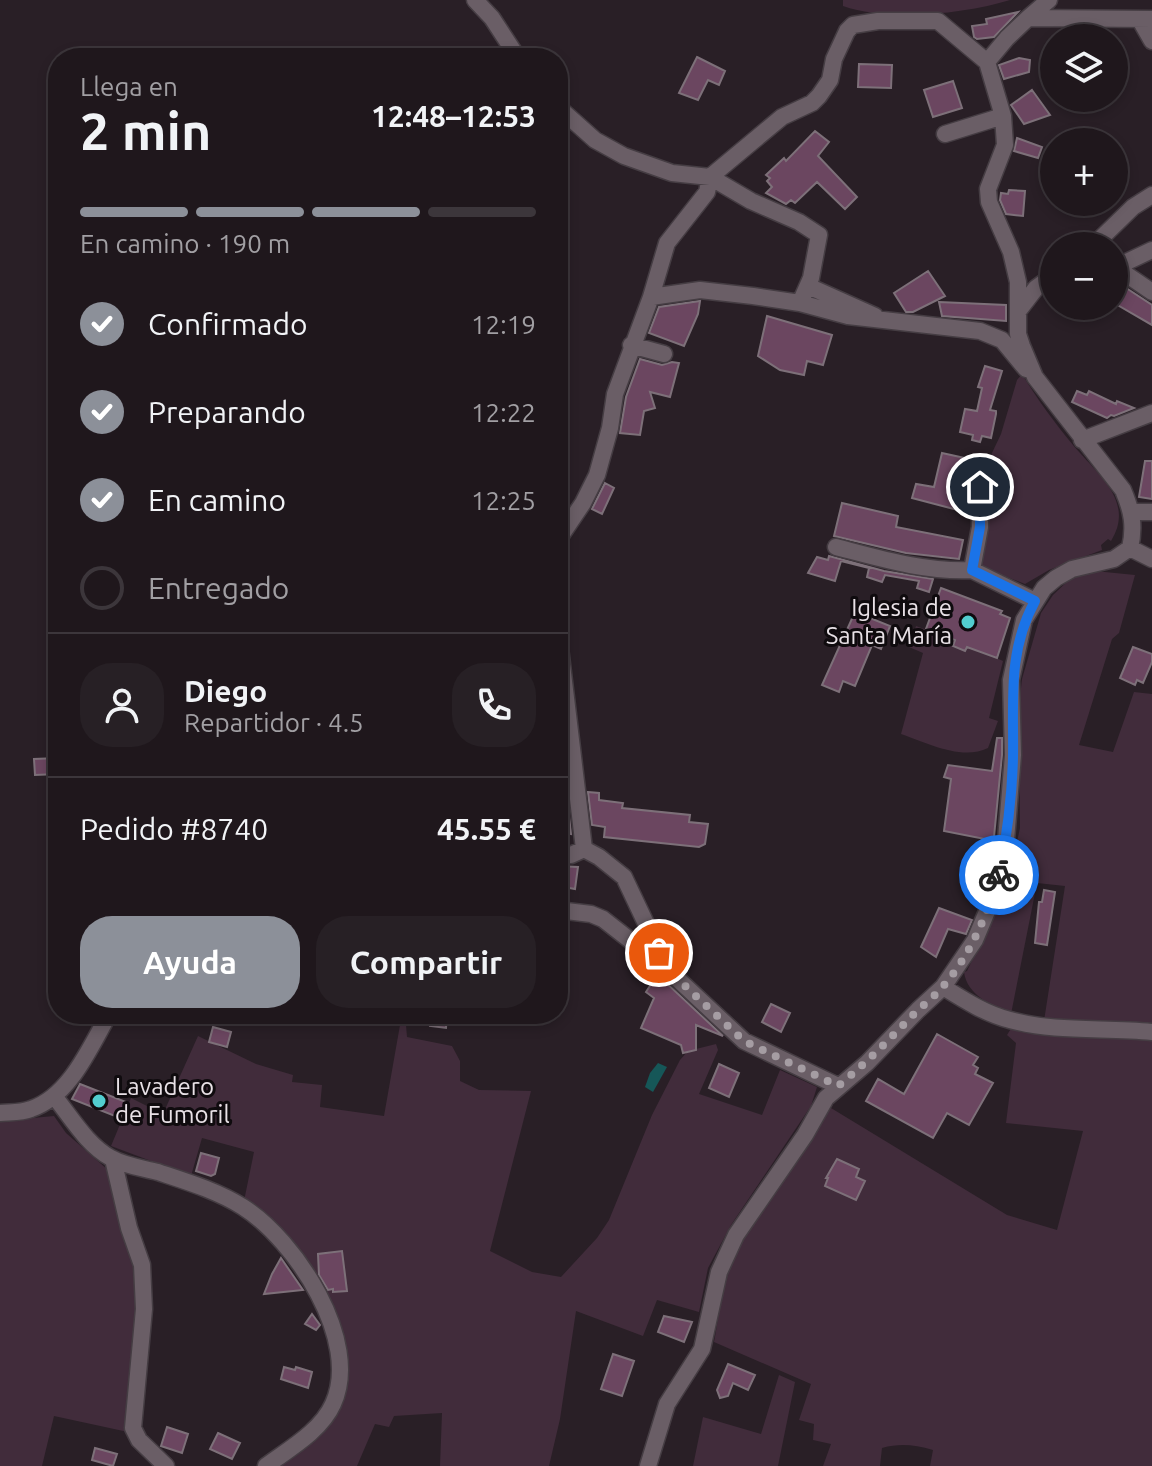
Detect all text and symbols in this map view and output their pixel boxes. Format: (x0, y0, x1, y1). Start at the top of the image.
map controls (1040, 24, 1128, 320)
button: layers (1040, 24, 1128, 112)
text: Llega en (80, 72, 178, 101)
text: 12:48–12:53 (371, 99, 536, 133)
text: 2 min (80, 102, 211, 160)
button: + (1040, 128, 1128, 216)
text: En camino · 190 m (80, 229, 290, 258)
button: − (1040, 232, 1128, 320)
icon: check (80, 302, 124, 346)
text: Confirmado (148, 307, 308, 341)
text: 12:19 (471, 310, 536, 339)
icon: check (80, 390, 124, 434)
text: Preparando (148, 395, 306, 429)
text: 12:22 (471, 398, 536, 427)
pin (946, 453, 1014, 521)
icon: home (958, 465, 1002, 509)
icon: check (80, 478, 124, 522)
text: En camino (148, 483, 286, 517)
text: 12:25 (471, 486, 536, 515)
text: Entregado (148, 571, 289, 605)
place label: Iglesia de Santa María (826, 594, 952, 649)
marker: Iglesia de Santa María (959, 613, 977, 631)
button: person (80, 663, 164, 747)
button: phone (452, 663, 536, 747)
text: Diego (184, 674, 267, 708)
text: Repartidor · 4.5 (184, 708, 364, 737)
text: Pedido #8740 (80, 812, 268, 846)
text: 45.55 € (437, 812, 536, 846)
courier (959, 835, 1039, 915)
icon: bike (977, 853, 1021, 897)
button: Ayuda (80, 916, 300, 1008)
button: Compartir (316, 916, 536, 1008)
pin (625, 919, 693, 987)
icon: bag (637, 931, 681, 975)
place label: Lavadero de Fumoril (115, 1073, 230, 1128)
marker: Lavadero de Fumoril (90, 1092, 108, 1110)

